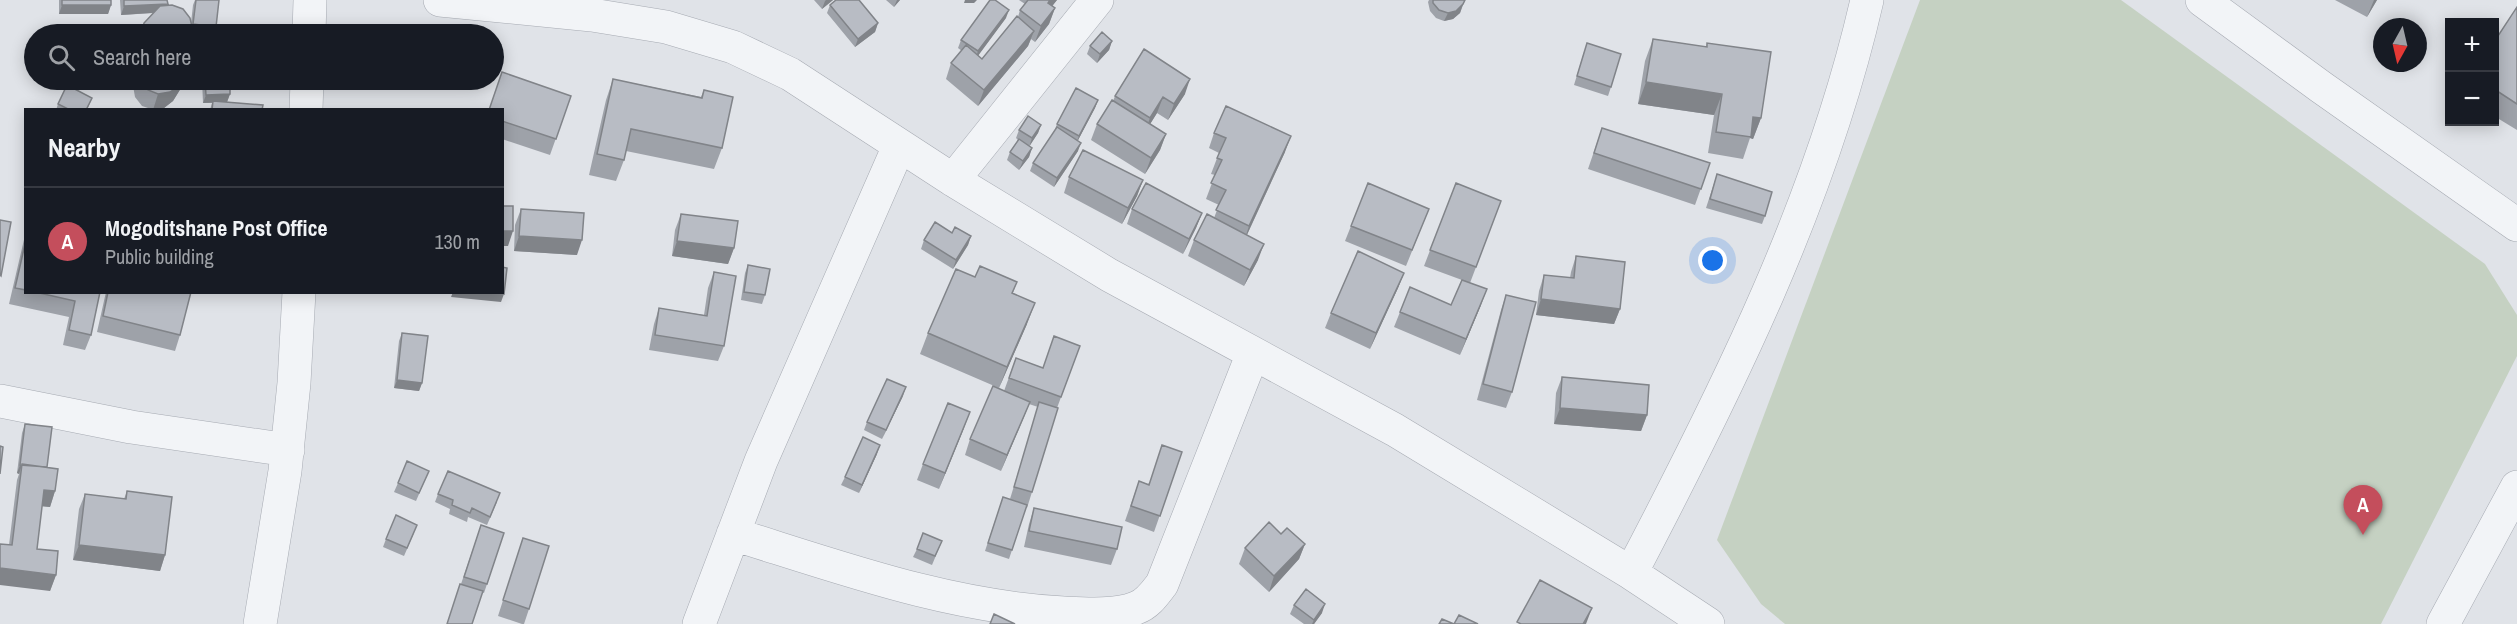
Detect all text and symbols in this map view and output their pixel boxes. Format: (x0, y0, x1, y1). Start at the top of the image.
north arrow (2373, 18, 2427, 72)
map controls (2445, 18, 2499, 126)
button: + (2445, 18, 2499, 72)
search box (24, 24, 504, 90)
icon: search (45, 41, 78, 74)
text: Search here (93, 42, 191, 72)
button: − (2445, 72, 2499, 126)
text: Nearby (48, 130, 120, 165)
text: Mogoditshane Post Office (105, 213, 328, 243)
text: A (62, 228, 73, 255)
text: 130 m (434, 228, 480, 255)
text: Public building (105, 243, 214, 270)
your location (1698, 246, 1727, 275)
pin: A (2344, 486, 2382, 535)

